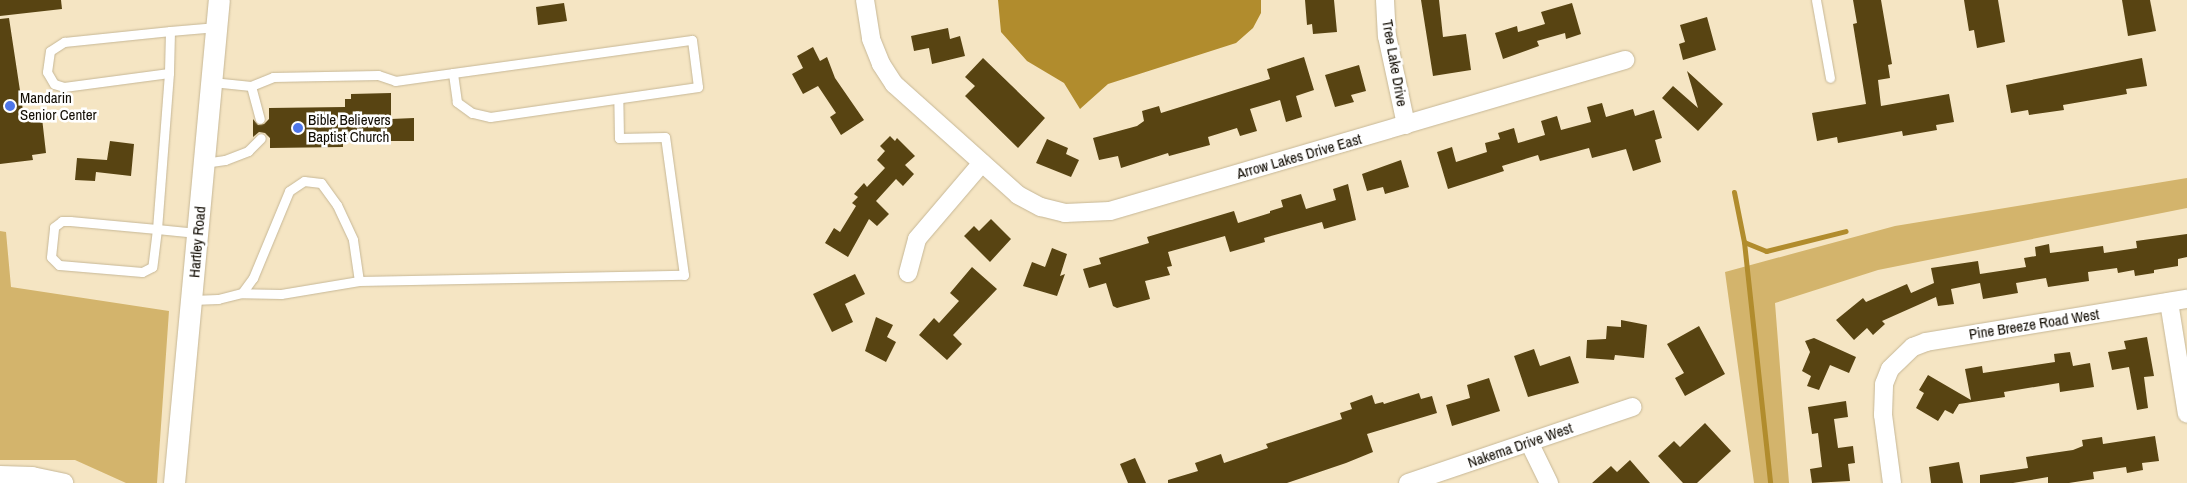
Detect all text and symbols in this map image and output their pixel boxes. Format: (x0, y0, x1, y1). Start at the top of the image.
street label: Tree Lake Drive (1379, 18, 1411, 108)
place label: Mandarin Senior Center (20, 88, 97, 123)
marker: Mandarin Senior Center (4, 100, 16, 112)
place label: Bible Believers Baptist Church (308, 110, 391, 145)
marker: Bible Believers Baptist Church (292, 122, 304, 134)
street label: Arrow Lakes Drive East (1234, 130, 1364, 182)
street label: Hartley Road (185, 205, 209, 279)
street label: Pine Breeze Road West (1968, 305, 2100, 343)
street label: Nakema Drive West (1465, 419, 1575, 471)

